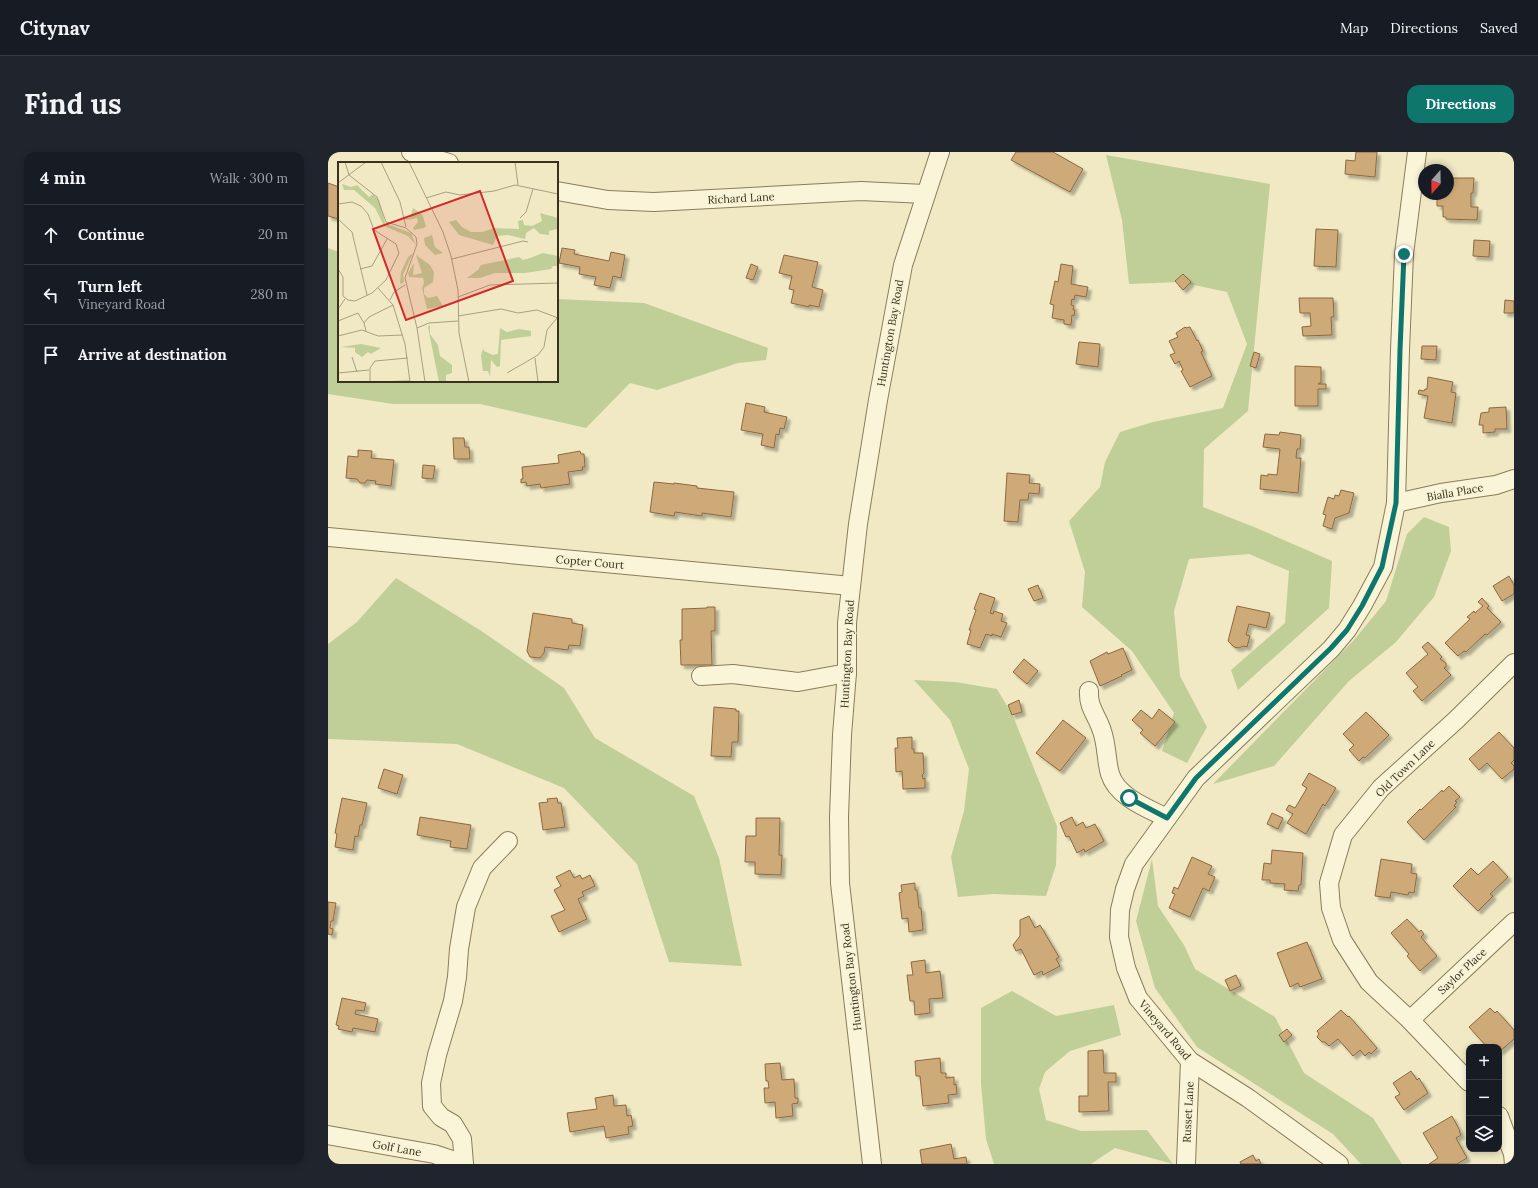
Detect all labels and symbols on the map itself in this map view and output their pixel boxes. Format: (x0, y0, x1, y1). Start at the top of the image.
inset map (338, 162, 558, 382)
north arrow (1418, 164, 1454, 200)
street label: Richard Lane (707, 189, 775, 207)
route end (1395, 245, 1413, 263)
street label: Huntington Bay Road (874, 278, 906, 388)
street label: Bialla Place (1426, 480, 1484, 504)
street label: Copter Court (555, 552, 625, 572)
street label: Huntington Bay Road (837, 599, 857, 709)
street label: Old Town Lane (1372, 736, 1438, 800)
route start (1120, 789, 1138, 807)
street label: Huntington Bay Road (837, 922, 865, 1032)
street label: Saylor Place (1435, 945, 1489, 997)
street label: Vineyard Road (1135, 996, 1194, 1063)
street label: Russet Lane (1179, 1081, 1197, 1143)
street label: Golf Lane (371, 1137, 423, 1159)

